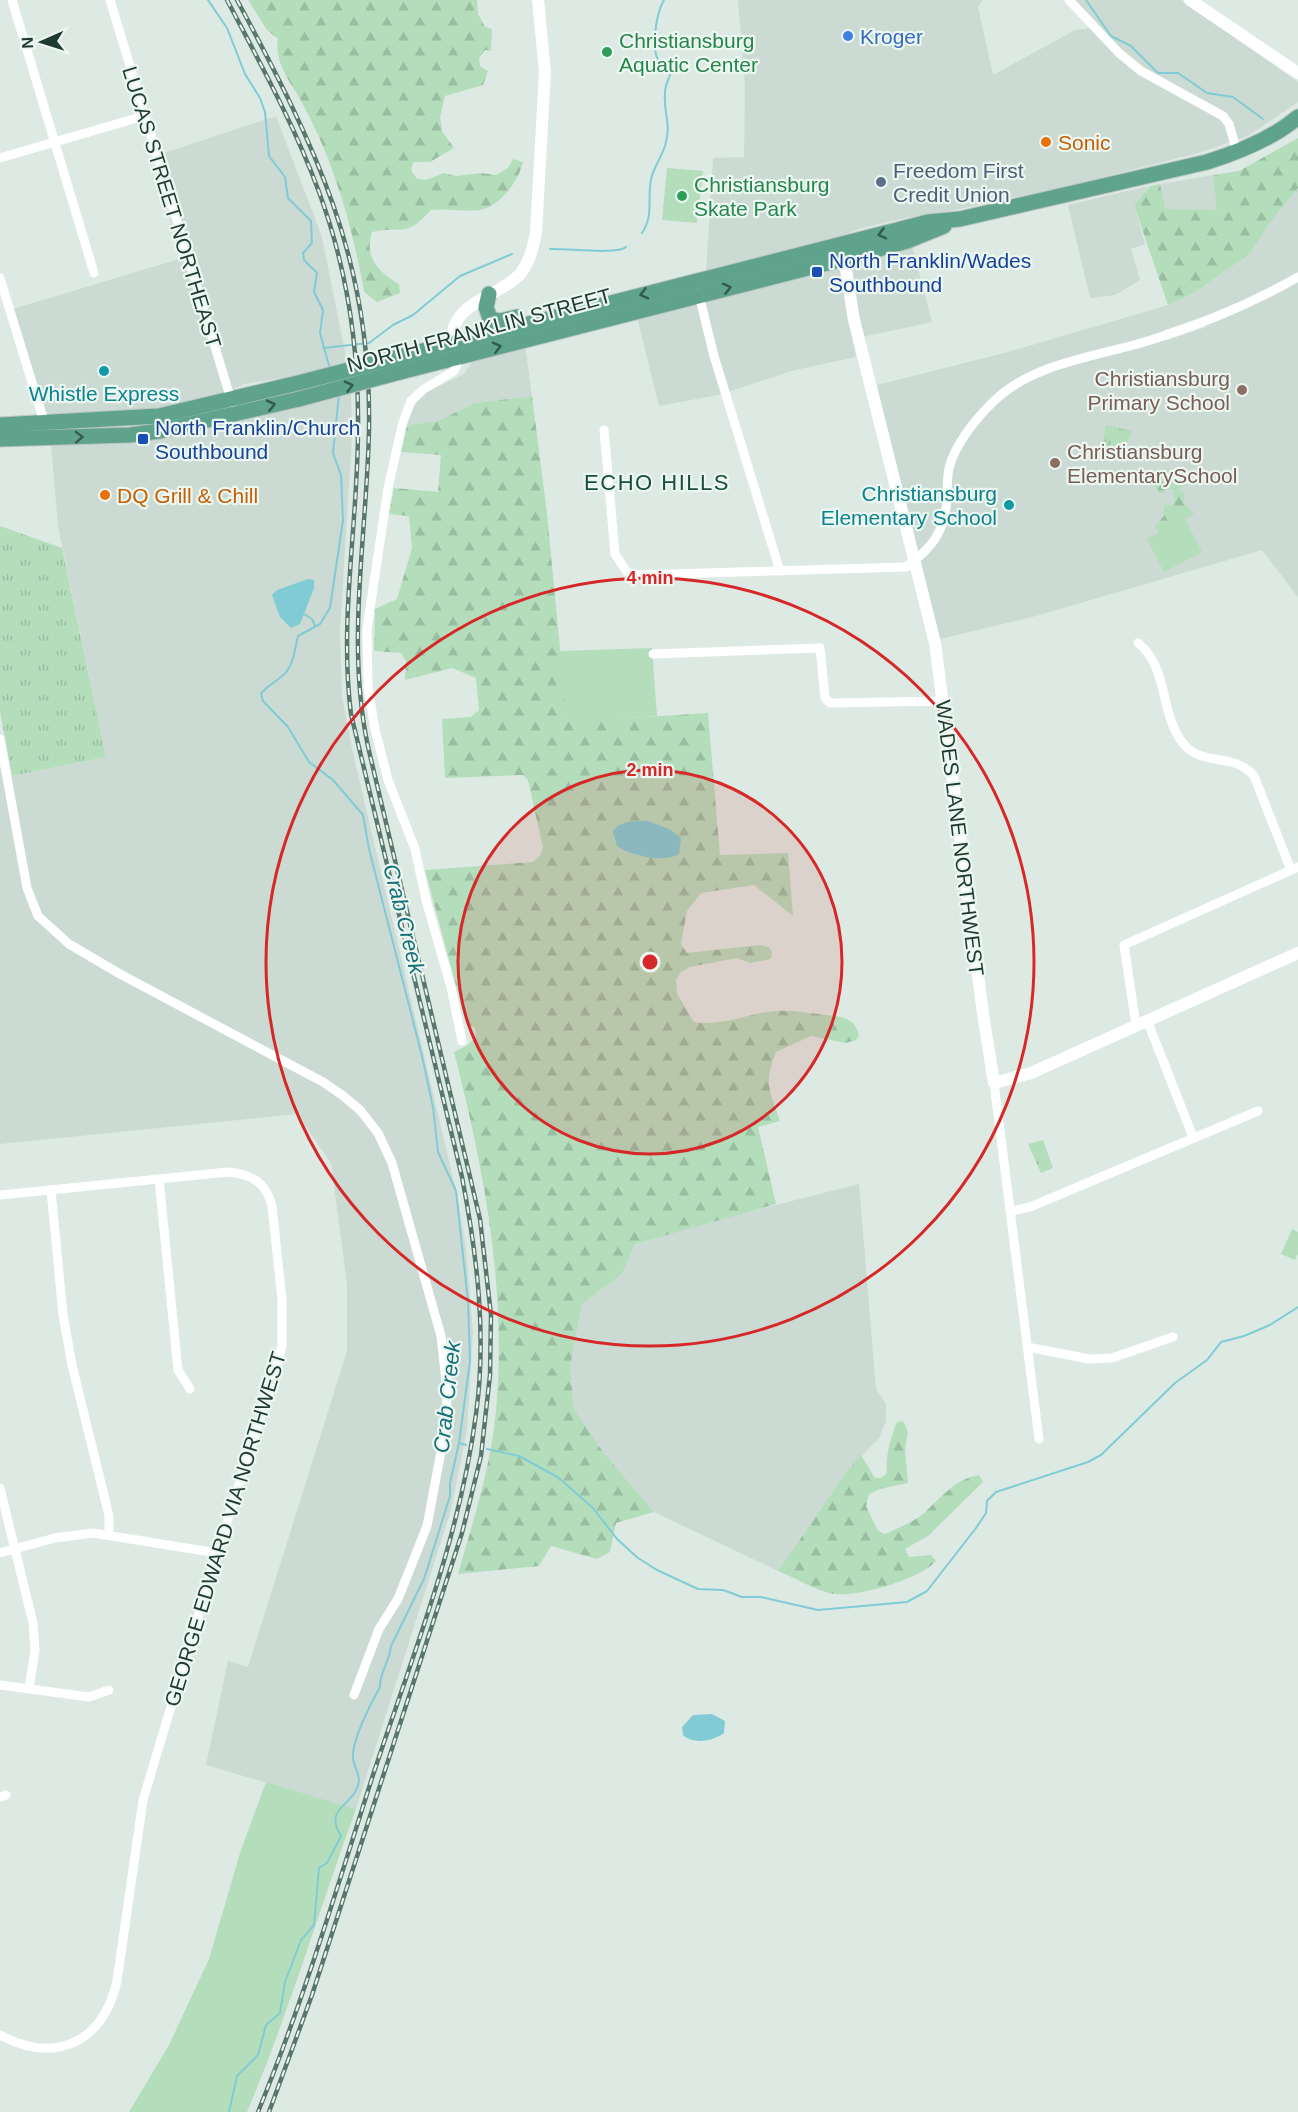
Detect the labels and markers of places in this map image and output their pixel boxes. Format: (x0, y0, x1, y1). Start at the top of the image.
place label: Kroger (860, 25, 923, 48)
place label: Christiansburg Aquatic Center (619, 29, 758, 76)
marker: Kroger (841, 29, 855, 43)
marker: Christiansburg Aquatic Center (600, 45, 614, 59)
place label: Sonic (1058, 131, 1111, 154)
marker: Sonic (1039, 135, 1053, 149)
place label: Freedom First Credit Union (893, 159, 1024, 206)
place label: Christiansburg Skate Park (694, 173, 829, 220)
marker: Freedom First Credit Union (874, 175, 888, 189)
marker: Christiansburg Skate Park (675, 189, 689, 203)
place label: North Franklin/Wades Southbound (829, 249, 1031, 296)
marker: North Franklin/Wades Southbound (810, 265, 824, 279)
marker: Whistle Express (97, 364, 111, 378)
place label: Christiansburg Primary School (1088, 367, 1230, 414)
place label: Whistle Express (29, 382, 179, 405)
marker: Christiansburg Primary School (1235, 383, 1249, 397)
place label: North Franklin/Church Southbound (155, 416, 360, 463)
marker: North Franklin/Church Southbound (136, 432, 150, 446)
place label: Christiansburg ElementarySchool (1067, 440, 1237, 487)
marker: Christiansburg ElementarySchool (1048, 456, 1062, 470)
place label: Christiansburg Elementary School (821, 482, 997, 529)
place label: DQ Grill & Chill (117, 484, 258, 507)
marker: DQ Grill & Chill (98, 488, 112, 502)
marker: Christiansburg Elementary School (1002, 498, 1016, 512)
centre of rings (640, 952, 660, 972)

